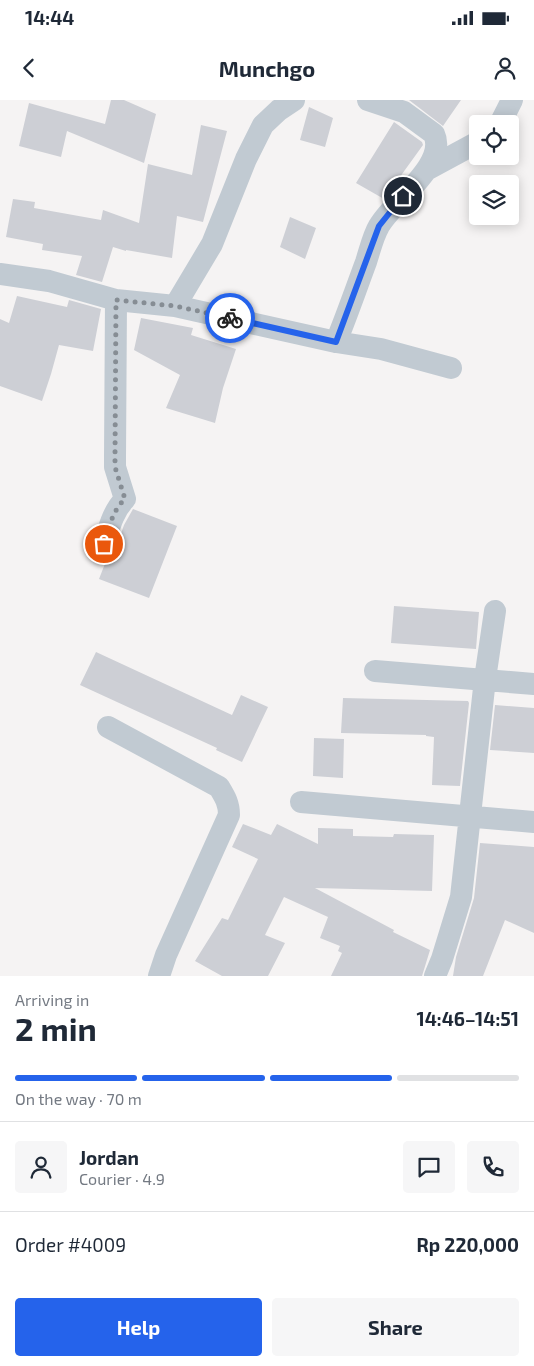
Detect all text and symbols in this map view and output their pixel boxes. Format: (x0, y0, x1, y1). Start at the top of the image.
text: 14:44 (25, 6, 74, 29)
icon: back (15, 54, 43, 82)
icon: person (491, 54, 519, 82)
text: Munchgo (219, 55, 315, 81)
map controls (469, 115, 519, 225)
button: locate (469, 115, 519, 165)
pin (382, 175, 424, 217)
button: layers (469, 175, 519, 225)
icon: home (389, 182, 417, 210)
courier (205, 293, 255, 343)
icon: bike (216, 304, 244, 332)
pin (83, 523, 125, 565)
icon: bag (90, 530, 118, 558)
text: Arriving in (15, 990, 89, 1009)
text: 14:46–14:51 (417, 1007, 519, 1030)
text: 2 min (15, 1009, 97, 1047)
text: On the way · 70 m (15, 1089, 142, 1108)
button: person (15, 1141, 67, 1193)
button: chat (403, 1141, 455, 1193)
button: phone (467, 1141, 519, 1193)
text: Jordan (79, 1146, 139, 1169)
text: Courier · 4.9 (79, 1169, 165, 1188)
text: Order #4009 (15, 1233, 126, 1256)
text: Rp 220,000 (417, 1233, 519, 1256)
button: Help (15, 1298, 262, 1356)
button: Share (272, 1298, 519, 1356)

